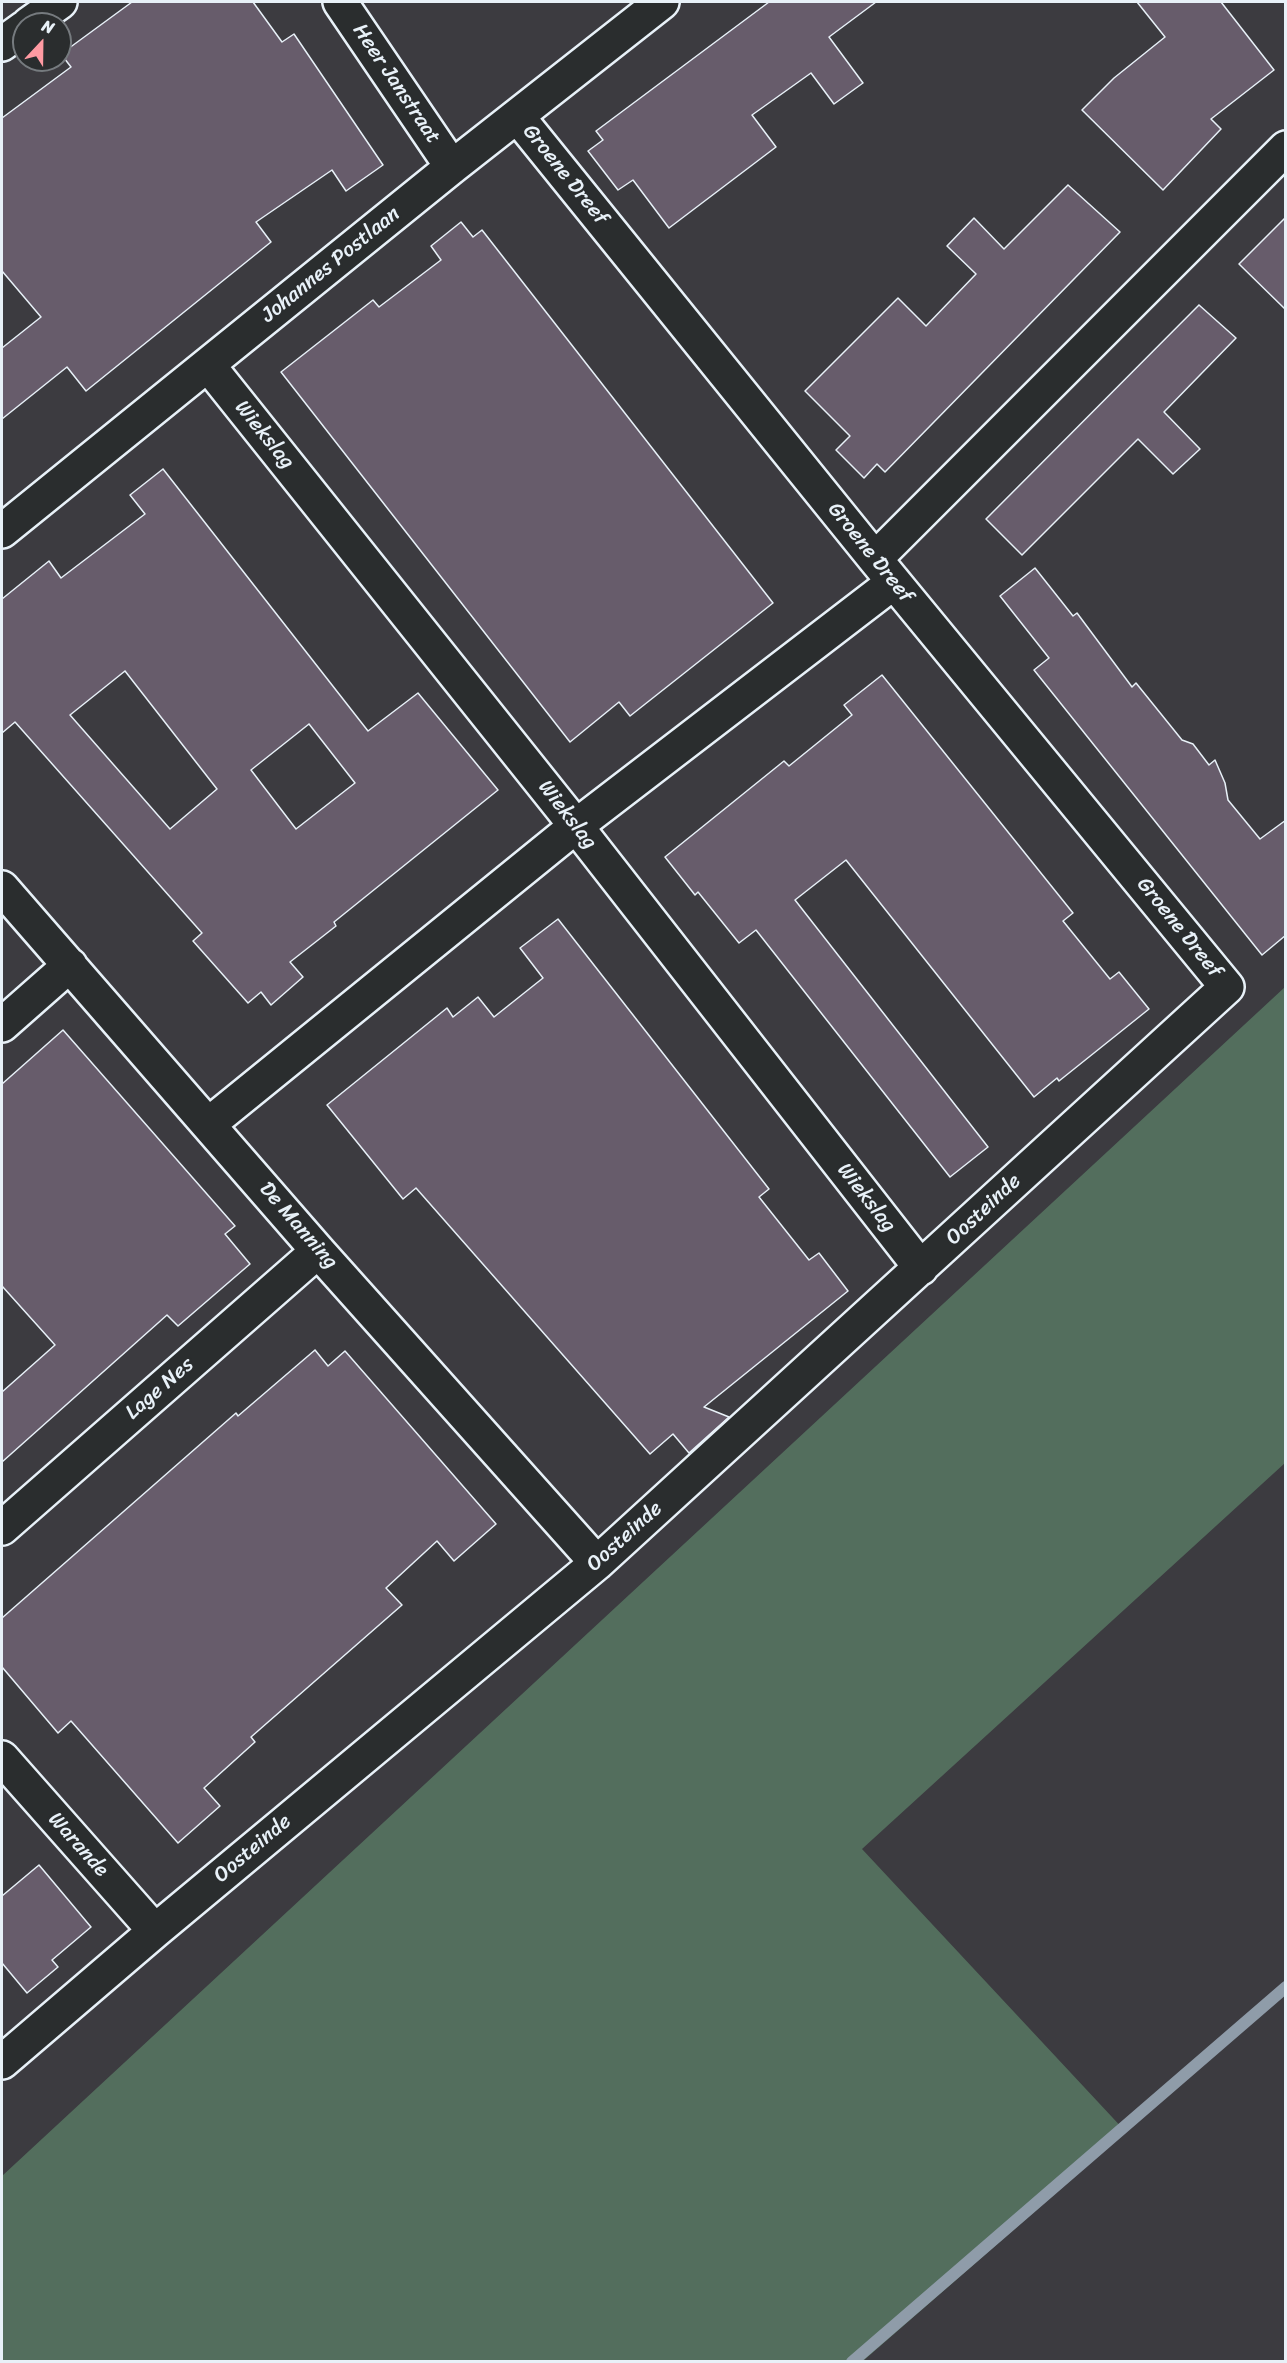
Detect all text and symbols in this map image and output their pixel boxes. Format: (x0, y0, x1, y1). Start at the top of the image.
text: N (38, 11, 59, 42)
north arrow (12, 12, 72, 72)
street label: Heer Janstraat (347, 19, 445, 149)
street label: Groene Dreef (517, 120, 613, 230)
street label: Johannes Postlaan (257, 202, 405, 328)
street label: Wiekslag (229, 396, 299, 474)
street label: Groene Dreef (822, 498, 918, 608)
street label: Wiekslag (532, 775, 602, 855)
street label: Groene Dreef (1131, 873, 1227, 983)
street label: Wiekslag (831, 1158, 901, 1238)
street label: Oosteinde (941, 1169, 1027, 1251)
street label: De Manning (253, 1177, 343, 1275)
street label: Lage Nes (121, 1353, 199, 1425)
street label: Oosteinde (582, 1497, 668, 1577)
street label: Warande (42, 1807, 114, 1883)
street label: Oosteinde (209, 1809, 297, 1889)

